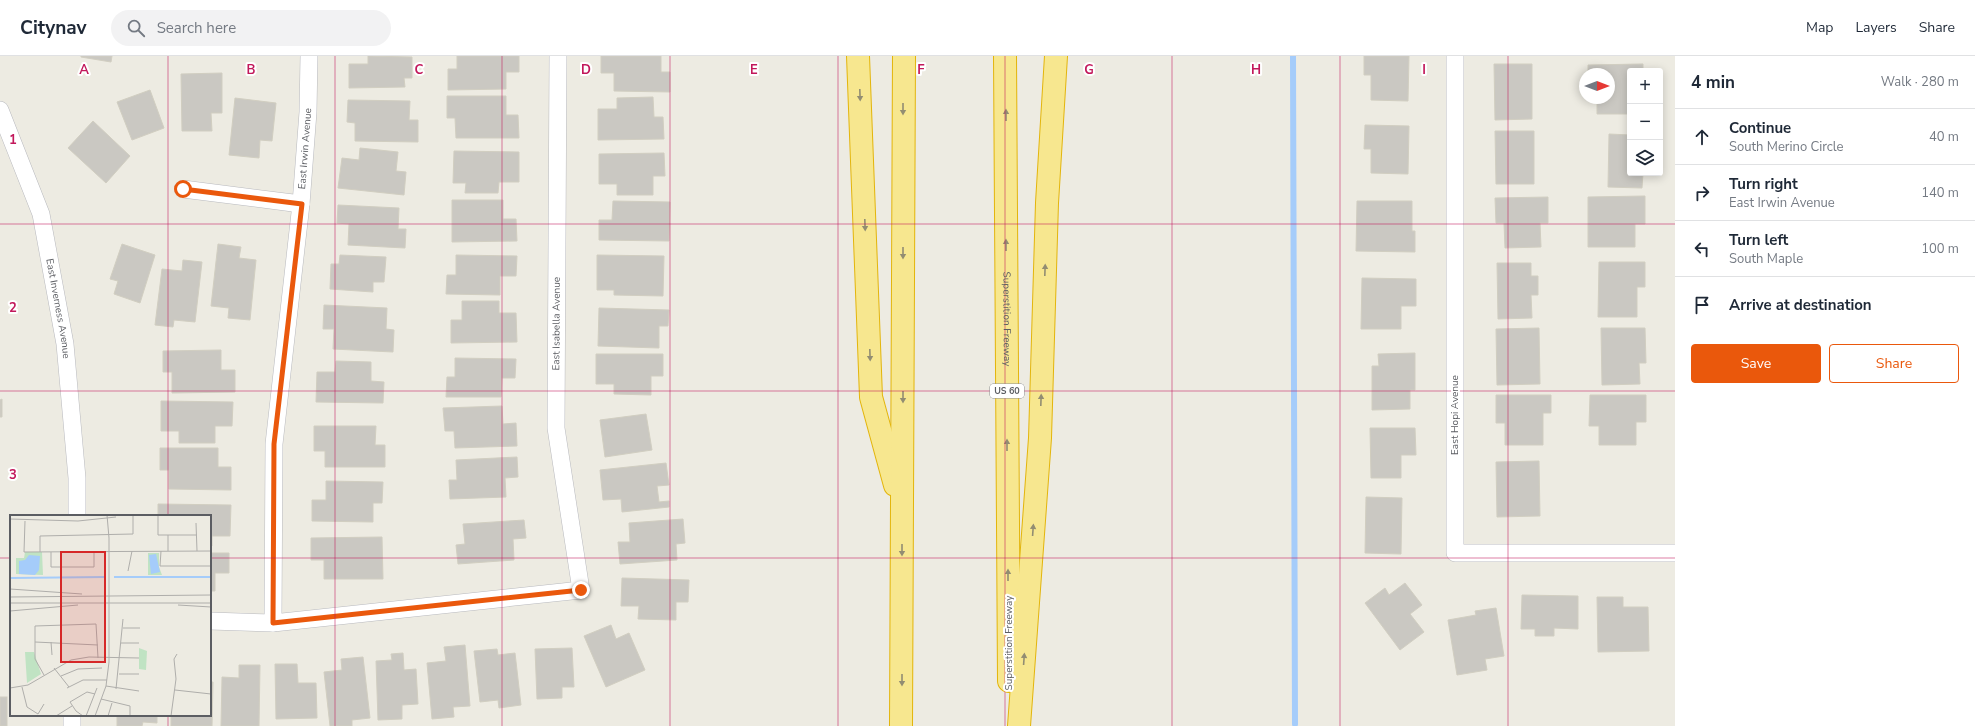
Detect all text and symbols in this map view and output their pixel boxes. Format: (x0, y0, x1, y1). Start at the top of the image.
search box (111, 10, 391, 46)
text: Citynav (20, 15, 87, 41)
icon: search (125, 17, 147, 39)
text: Search here (157, 18, 236, 38)
text: Map (1806, 18, 1833, 37)
text: Layers (1855, 18, 1897, 37)
text: Share (1919, 18, 1955, 37)
text: A (79, 61, 89, 79)
text: B (247, 61, 256, 79)
text: C (415, 61, 424, 79)
text: D (581, 61, 591, 79)
text: E (750, 61, 758, 79)
text: F (917, 61, 925, 79)
text: G (1084, 61, 1094, 79)
text: H (1251, 61, 1261, 79)
text: I (1422, 61, 1426, 79)
north arrow (1579, 68, 1615, 104)
map controls (1627, 68, 1663, 176)
button: + (1627, 68, 1663, 104)
text: 4 min (1691, 71, 1735, 94)
text: Walk · 280 m (1881, 73, 1959, 91)
one-way arrow (857, 89, 863, 102)
one-way arrow (900, 103, 906, 116)
button: − (1627, 104, 1663, 140)
street label: East Irwin Avenue (295, 108, 315, 190)
one-way arrow (1003, 108, 1009, 121)
text: Continue (1729, 118, 1791, 138)
icon: ahead (1691, 126, 1713, 148)
text: 40 m (1929, 128, 1959, 146)
text: 1 (9, 131, 17, 149)
text: South Merino Circle (1729, 138, 1844, 156)
button: layers (1627, 140, 1663, 176)
text: Turn right (1729, 174, 1798, 194)
route start (174, 180, 192, 198)
icon: right (1691, 182, 1713, 204)
text: 140 m (1921, 184, 1959, 202)
text: East Irwin Avenue (1729, 194, 1835, 212)
one-way arrow (862, 219, 868, 232)
text: Turn left (1729, 230, 1788, 250)
one-way arrow (1003, 238, 1009, 251)
icon: left (1691, 238, 1713, 260)
text: 100 m (1921, 240, 1959, 258)
one-way arrow (900, 247, 906, 260)
text: South Maple (1729, 250, 1803, 268)
street label: East Inverness Avenue (42, 257, 73, 359)
one-way arrow (1042, 263, 1048, 276)
street label: Superstition Freeway (999, 271, 1014, 367)
street label: East Isabella Avenue (549, 277, 564, 371)
icon: arrive (1691, 294, 1713, 316)
text: Arrive at destination (1729, 295, 1872, 315)
text: 2 (9, 299, 17, 317)
button: Save (1691, 344, 1821, 383)
button: Share (1829, 344, 1959, 383)
one-way arrow (866, 349, 873, 361)
street label: East Hopi Avenue (1448, 375, 1462, 455)
road number: US 60 (990, 384, 1024, 398)
one-way arrow (900, 391, 906, 404)
one-way arrow (1038, 393, 1044, 406)
one-way arrow (1004, 439, 1011, 451)
text: 3 (9, 466, 17, 484)
inset map (10, 515, 211, 716)
one-way arrow (1030, 524, 1037, 536)
one-way arrow (899, 544, 905, 557)
one-way arrow (1005, 568, 1011, 581)
route end (572, 581, 590, 599)
street label: Superstition Freeway (1002, 595, 1016, 690)
one-way arrow (1020, 653, 1027, 665)
one-way arrow (898, 674, 905, 686)

